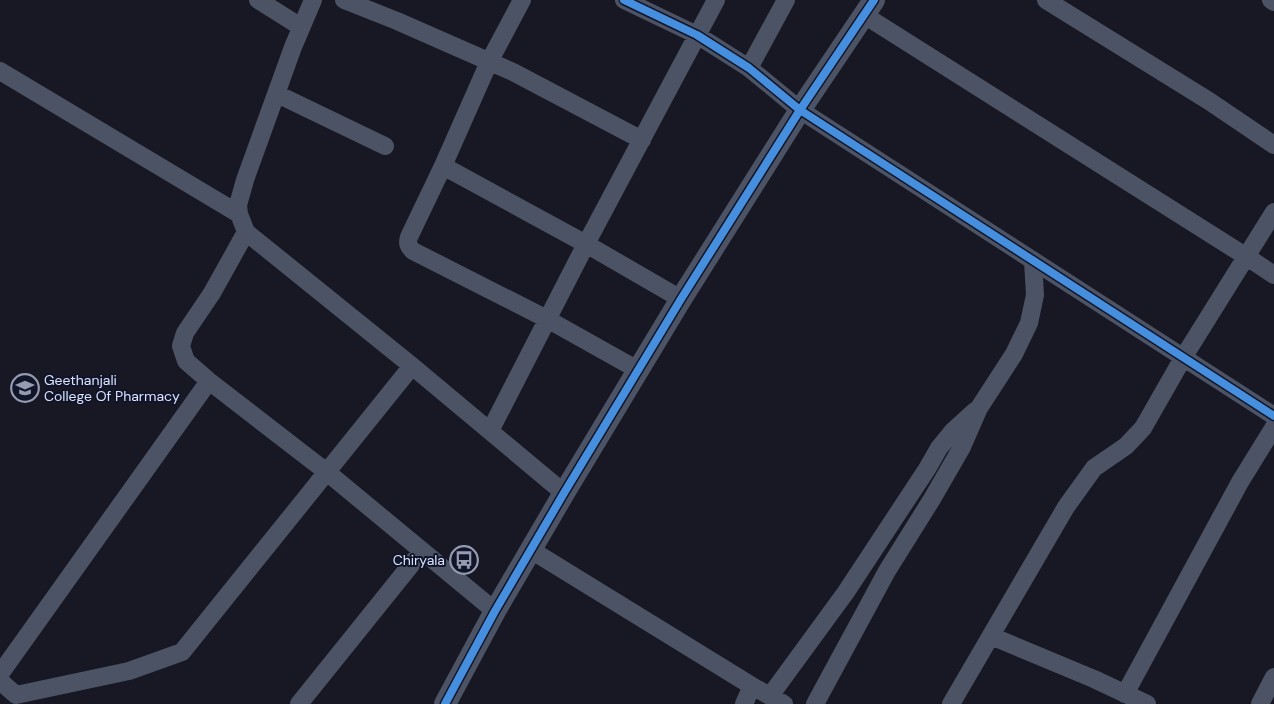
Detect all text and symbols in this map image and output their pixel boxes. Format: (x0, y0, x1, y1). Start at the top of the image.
place label: Geethanjali College Of Pharmacy (44, 371, 180, 405)
school or university icon: Geethanjali College Of Pharmacy (10, 373, 40, 403)
bus stop icon: Chiryala (449, 545, 479, 575)
place label: Chiryala (393, 551, 445, 569)

